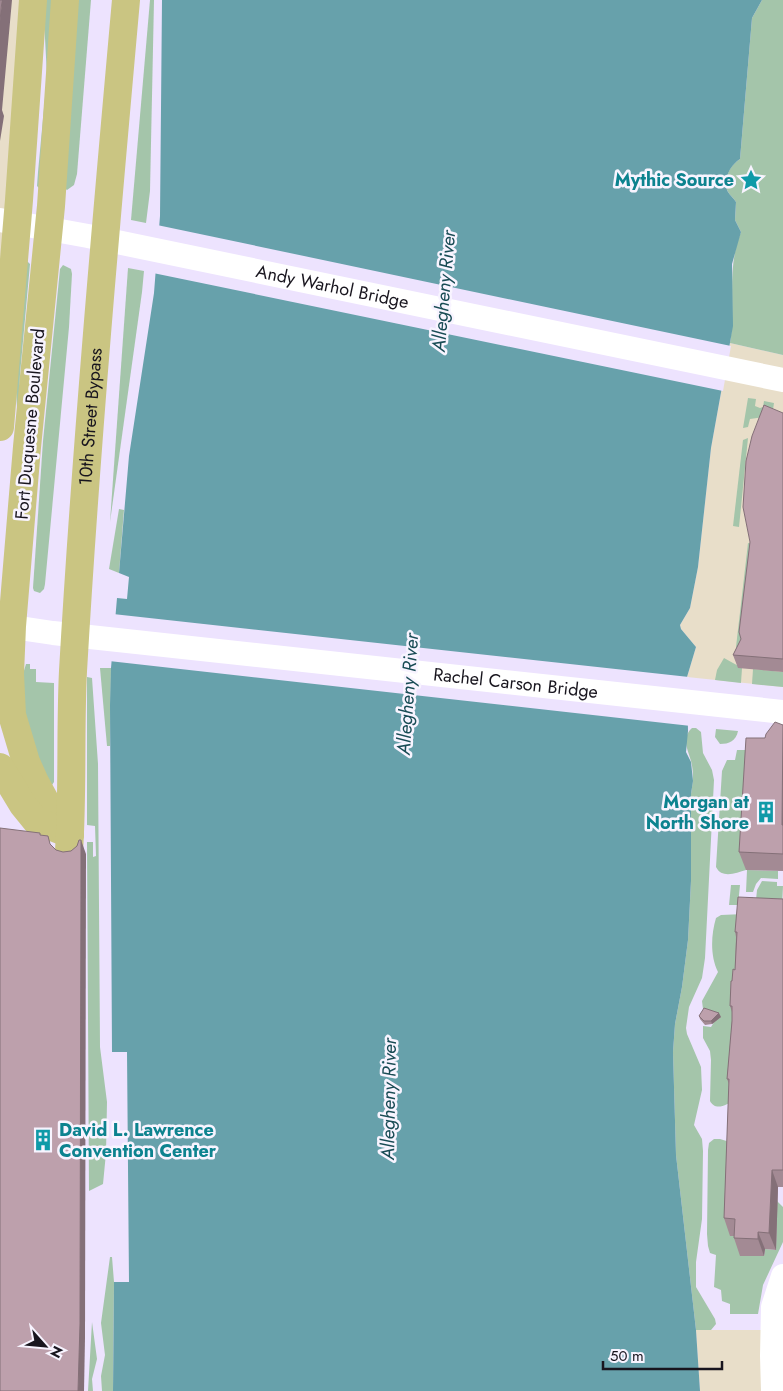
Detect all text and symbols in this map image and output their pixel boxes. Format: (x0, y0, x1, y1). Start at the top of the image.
place label: Mythic Source (615, 167, 734, 193)
place icon: Mythic Source (738, 167, 764, 193)
water label: Allegheny River (425, 227, 462, 354)
street label: Andy Warhol Bridge (254, 258, 411, 315)
street label: Fort Duquesne Boulevard (9, 327, 51, 521)
street label: 10th Street Bypass (72, 347, 109, 486)
water label: Allegheny River (390, 631, 425, 757)
street label: Rachel Carson Bridge (432, 661, 599, 705)
place label: Morgan at North Shore (646, 789, 749, 836)
building icon: Morgan at North Shore (753, 799, 779, 825)
water label: Allegheny River (374, 1036, 403, 1161)
place label: David L. Lawrence Convention Center (59, 1117, 217, 1164)
building icon: David L. Lawrence Convention Center (30, 1127, 56, 1153)
north arrow (20, 1321, 70, 1371)
scale bar (603, 1338, 722, 1370)
text: N (45, 1342, 68, 1361)
text: 50 m (610, 1345, 644, 1367)

